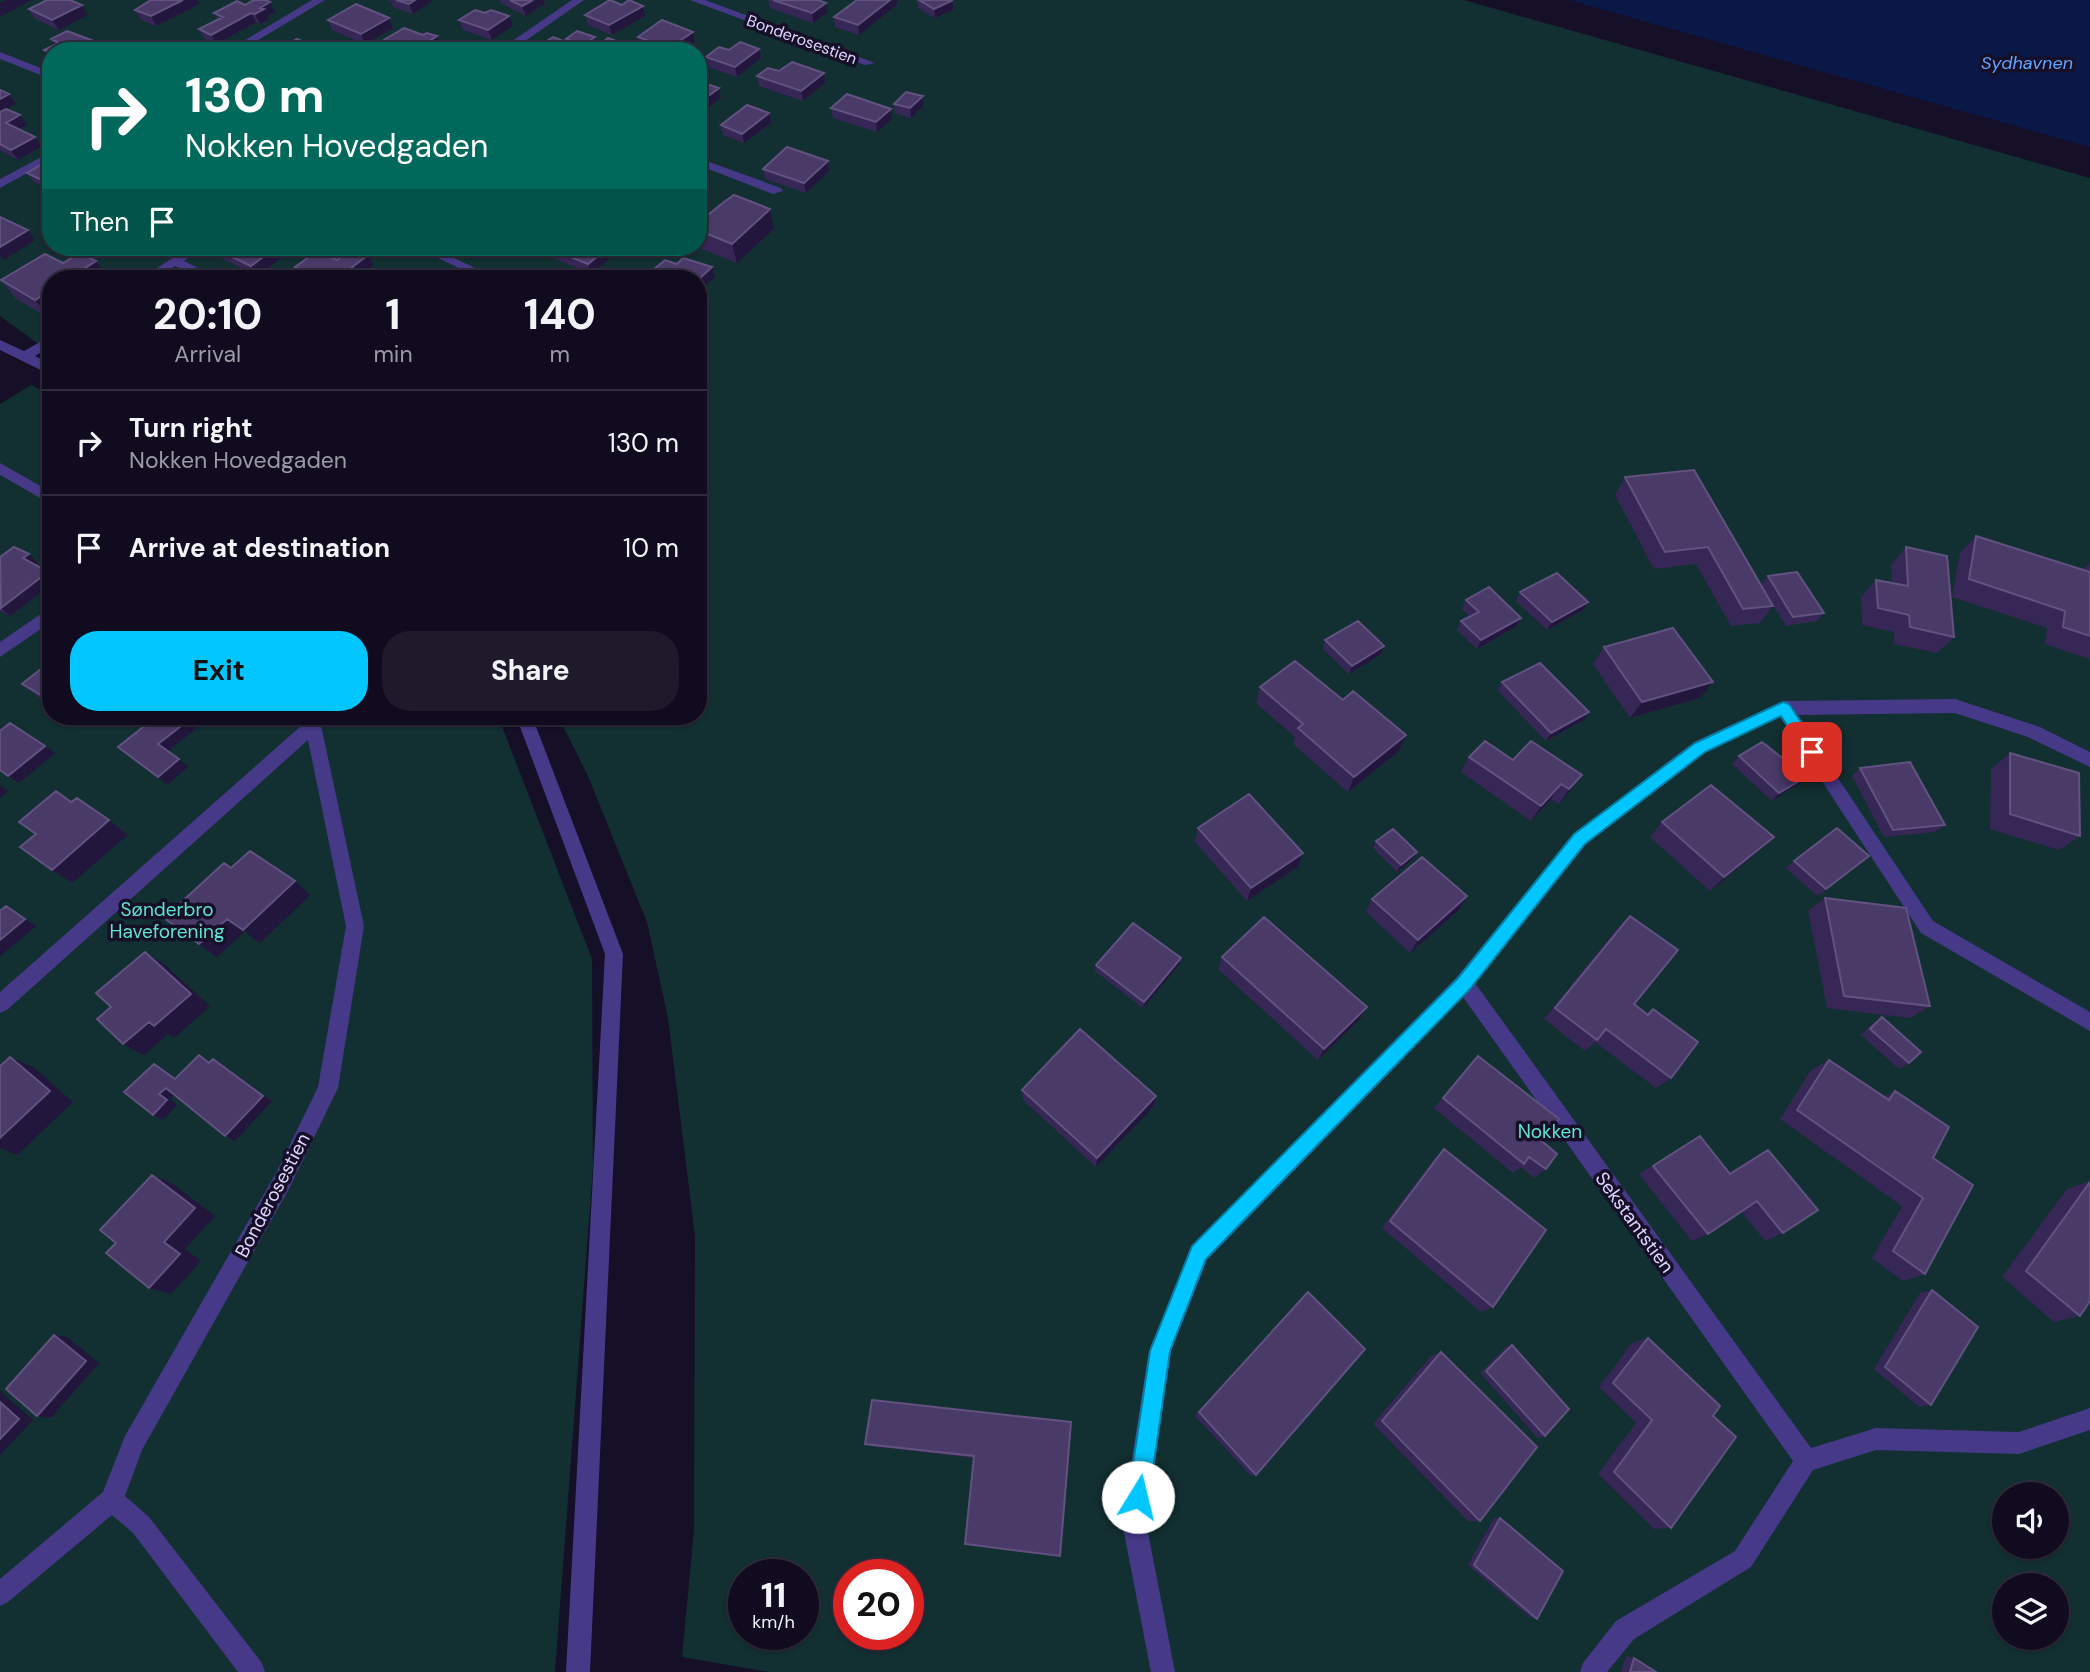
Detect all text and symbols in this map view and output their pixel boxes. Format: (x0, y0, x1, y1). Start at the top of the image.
street label: Bonderosestien (744, 10, 860, 69)
water label: Sydhavnen (1981, 51, 2073, 75)
text: 130 m (185, 63, 325, 127)
icon: right (70, 70, 161, 161)
text: Nokken Hovedgaden (185, 125, 488, 167)
icon: arrive (143, 203, 181, 241)
text: Then (70, 205, 129, 239)
text: 20:10 (153, 287, 262, 342)
text: 1 (385, 287, 401, 342)
text: 140 (524, 287, 596, 342)
text: Arrival (174, 339, 241, 369)
text: min (373, 339, 413, 369)
text: m (550, 339, 570, 369)
text: Turn right (129, 411, 253, 445)
icon: right (70, 424, 108, 462)
text: 130 m (608, 426, 679, 460)
text: Nokken Hovedgaden (129, 445, 347, 475)
icon: arrive (70, 529, 108, 567)
text: Arrive at destination (129, 531, 390, 565)
text: 10 m (623, 531, 679, 565)
button: Exit (70, 631, 368, 711)
button: Share (382, 631, 679, 711)
pin (1782, 722, 1842, 782)
icon: arrive (1793, 733, 1831, 771)
park label: Sønderbro Haveforening (109, 897, 225, 944)
park label: Nokken (1518, 1119, 1582, 1144)
street label: Bonderosestien (229, 1129, 316, 1262)
street label: Sekstantstien (1590, 1167, 1680, 1278)
position arrow (1101, 1460, 1175, 1534)
map controls (1992, 1482, 2069, 1650)
button: sound (1992, 1482, 2069, 1559)
speed limit sign: 20 (833, 1559, 924, 1650)
text: 11 (761, 1572, 786, 1618)
button: layers (1992, 1573, 2069, 1650)
text: km/h (752, 1610, 795, 1634)

